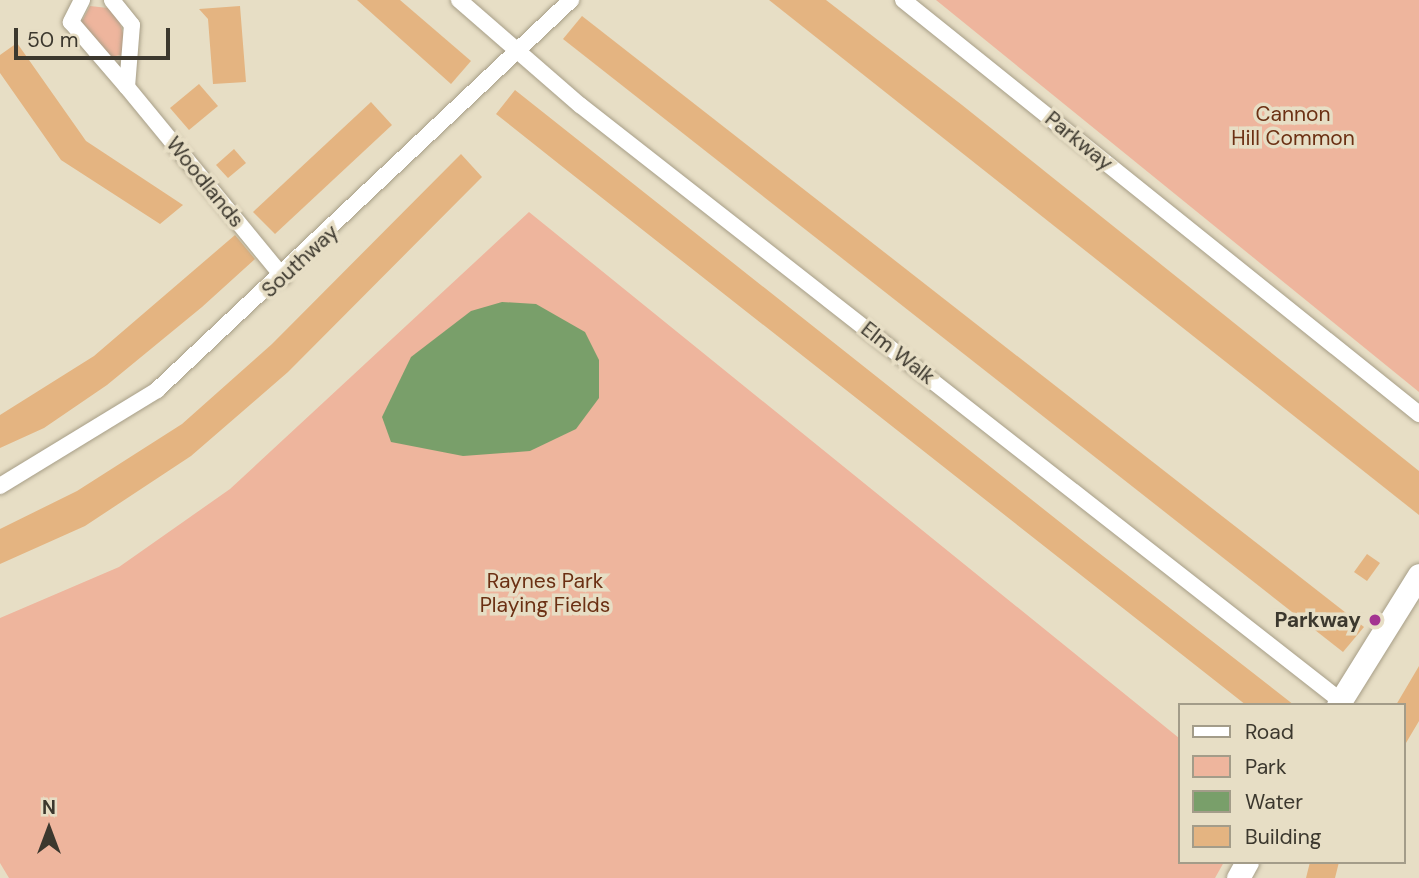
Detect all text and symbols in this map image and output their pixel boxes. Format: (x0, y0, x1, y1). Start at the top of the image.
scale bar (18, 14, 173, 58)
text: 50 m (27, 26, 78, 54)
park label: Cannon Hill Common (1231, 101, 1355, 151)
street label: Parkway (1040, 106, 1118, 176)
street label: Woodlands (161, 132, 249, 232)
street label: Southway (257, 219, 343, 303)
street label: Elm Walk (856, 316, 940, 390)
park label: Raynes Park Playing Fields (480, 568, 610, 618)
place label: Parkway (1274, 607, 1361, 633)
marker: Parkway (1367, 612, 1383, 628)
legend (1178, 703, 1405, 864)
text: Road (1245, 718, 1294, 746)
text: Park (1245, 753, 1286, 781)
text: Water (1245, 788, 1303, 816)
north arrow (14, 794, 84, 864)
text: N (42, 795, 56, 820)
text: Building (1245, 823, 1321, 851)

